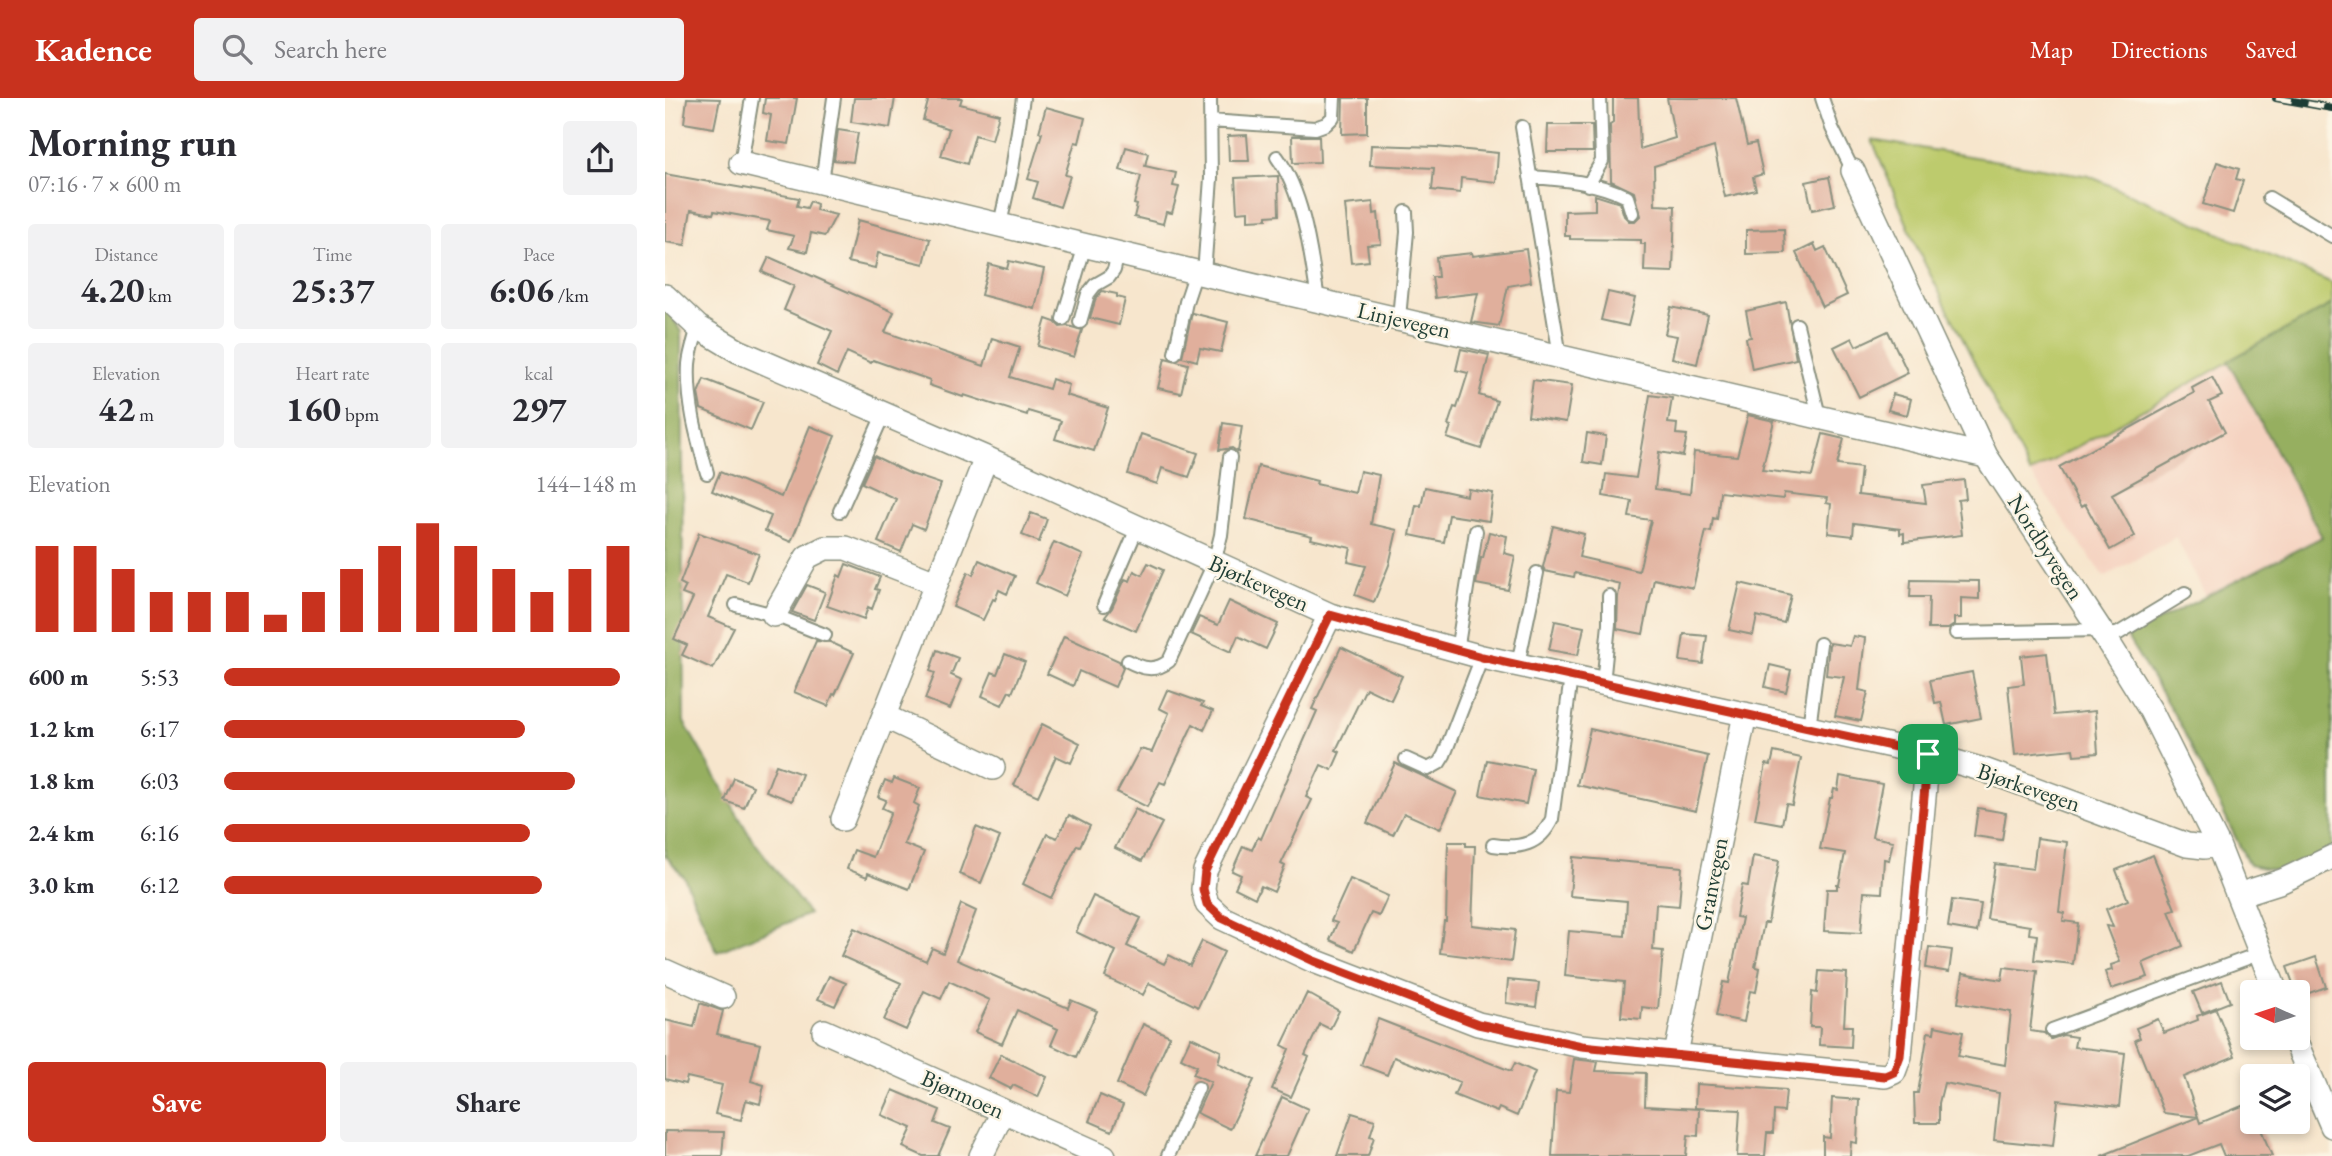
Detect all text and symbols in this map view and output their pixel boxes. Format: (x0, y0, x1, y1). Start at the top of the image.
search box (194, 18, 684, 81)
text: Kadence (35, 28, 152, 71)
icon: search (218, 30, 256, 68)
text: Search here (274, 32, 387, 66)
text: Map (2030, 34, 2073, 65)
text: Directions (2111, 34, 2208, 65)
text: Saved (2246, 34, 2297, 65)
text: Morning run (28, 118, 237, 167)
button: share (563, 121, 637, 195)
text: 07:16 · 7 × 600 m (28, 169, 181, 199)
text: Distance (94, 242, 158, 267)
text: Time (313, 242, 352, 267)
text: Pace (523, 242, 555, 267)
text: 4.20 (80, 267, 145, 312)
text: 25:37 (291, 267, 374, 312)
text: 6:06 (489, 267, 554, 312)
text: km (145, 283, 172, 308)
text: /km (554, 283, 589, 308)
street label: Linjevegen (1354, 295, 1454, 345)
text: Elevation (92, 361, 160, 386)
text: Heart rate (296, 361, 369, 386)
text: kcal (525, 361, 553, 386)
text: 42 (98, 386, 135, 431)
text: 160 (286, 386, 341, 431)
text: 297 (511, 386, 567, 431)
text: m (135, 402, 154, 427)
text: bpm (341, 402, 379, 427)
text: Elevation (28, 469, 111, 499)
text: 144–148 m (536, 469, 637, 499)
street label: Nordbyvegen (2001, 489, 2091, 605)
street label: Bjørkevegen (1204, 548, 1314, 618)
text: 600 m (28, 662, 89, 692)
text: 5:53 (140, 662, 179, 692)
text: 1.2 km (28, 714, 95, 744)
text: 6:17 (140, 714, 179, 744)
pin (1898, 724, 1958, 784)
icon: arrive (1909, 735, 1947, 773)
street label: Bjørkevegen (1974, 755, 2084, 819)
text: 1.8 km (28, 766, 95, 796)
text: 6:03 (140, 766, 179, 796)
text: 2.4 km (28, 818, 95, 848)
text: 6:16 (140, 818, 179, 848)
street label: Granvegen (1687, 835, 1735, 933)
text: 3.0 km (28, 870, 95, 900)
text: 6:12 (140, 870, 179, 900)
north arrow (2240, 980, 2310, 1050)
map controls (2240, 980, 2310, 1134)
button: Save (28, 1062, 326, 1142)
button: Share (340, 1062, 637, 1142)
street label: Bjørmoen (917, 1062, 1009, 1126)
button: layers (2240, 1064, 2310, 1134)

